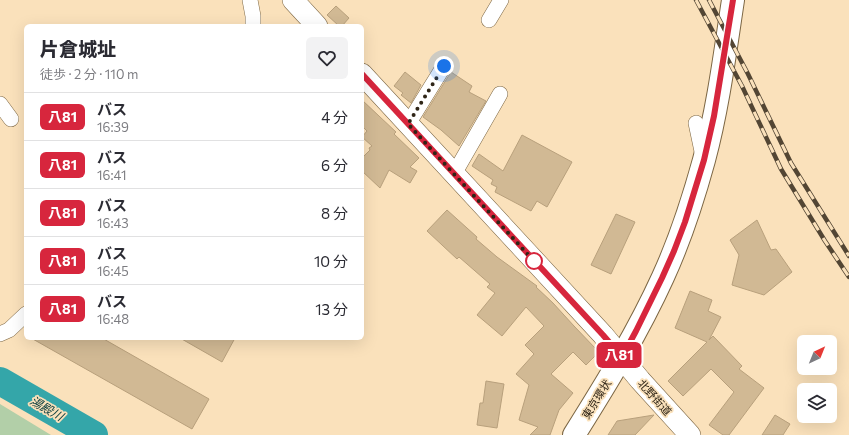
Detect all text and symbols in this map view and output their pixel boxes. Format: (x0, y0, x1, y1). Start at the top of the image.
text: 片倉城址 (40, 37, 116, 60)
button: heart (306, 37, 348, 79)
your location (434, 56, 454, 76)
text: 徒歩 · 2 分 · 110 m (40, 66, 138, 82)
text: バス (97, 100, 127, 118)
text: 八81 (48, 108, 77, 125)
text: 4 分 (321, 108, 348, 126)
text: 16:39 (97, 119, 129, 135)
text: バス (97, 148, 127, 166)
text: 八81 (48, 156, 77, 173)
text: 6 分 (321, 156, 348, 174)
text: 16:41 (97, 167, 126, 183)
text: バス (97, 196, 127, 214)
text: 八81 (48, 204, 77, 221)
text: 8 分 (321, 204, 348, 222)
text: 16:43 (97, 215, 129, 231)
text: バス (97, 244, 127, 262)
text: 八81 (48, 252, 77, 269)
text: 10 分 (314, 252, 348, 270)
unlabelled marker (525, 252, 543, 270)
text: 16:45 (97, 263, 129, 279)
text: バス (97, 292, 127, 310)
text: 八81 (48, 300, 77, 317)
text: 13 分 (315, 300, 348, 318)
text: 16:48 (97, 311, 129, 327)
north arrow (797, 335, 837, 375)
map controls (797, 335, 837, 423)
line badge: 八81 (596, 342, 642, 368)
text: 八81 (605, 346, 634, 363)
street label: 東京環状 (579, 376, 614, 421)
street label: 北野街道 (635, 376, 675, 418)
button: layers (797, 383, 837, 423)
water label: 湯殿川 (28, 393, 68, 424)

